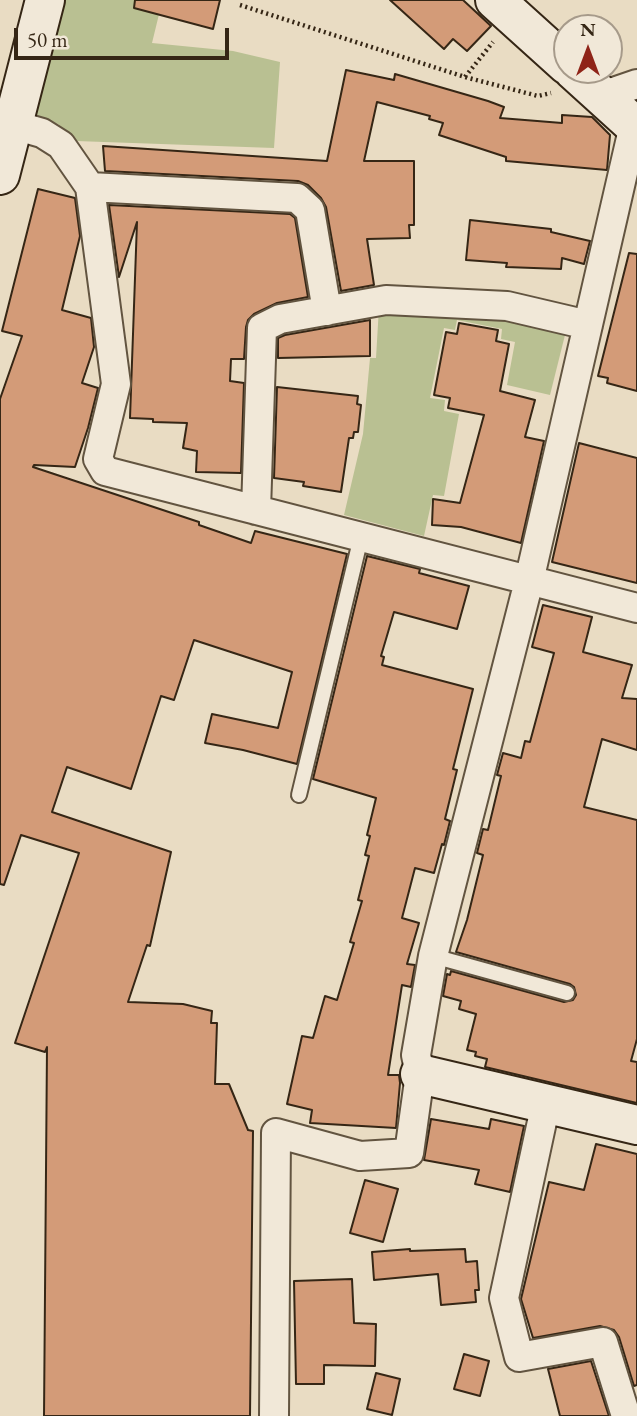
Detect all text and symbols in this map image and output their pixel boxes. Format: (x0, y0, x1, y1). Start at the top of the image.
scale bar (18, 14, 233, 58)
north arrow (553, 14, 623, 84)
text: N (580, 17, 596, 42)
text: 50 m (27, 26, 68, 53)

